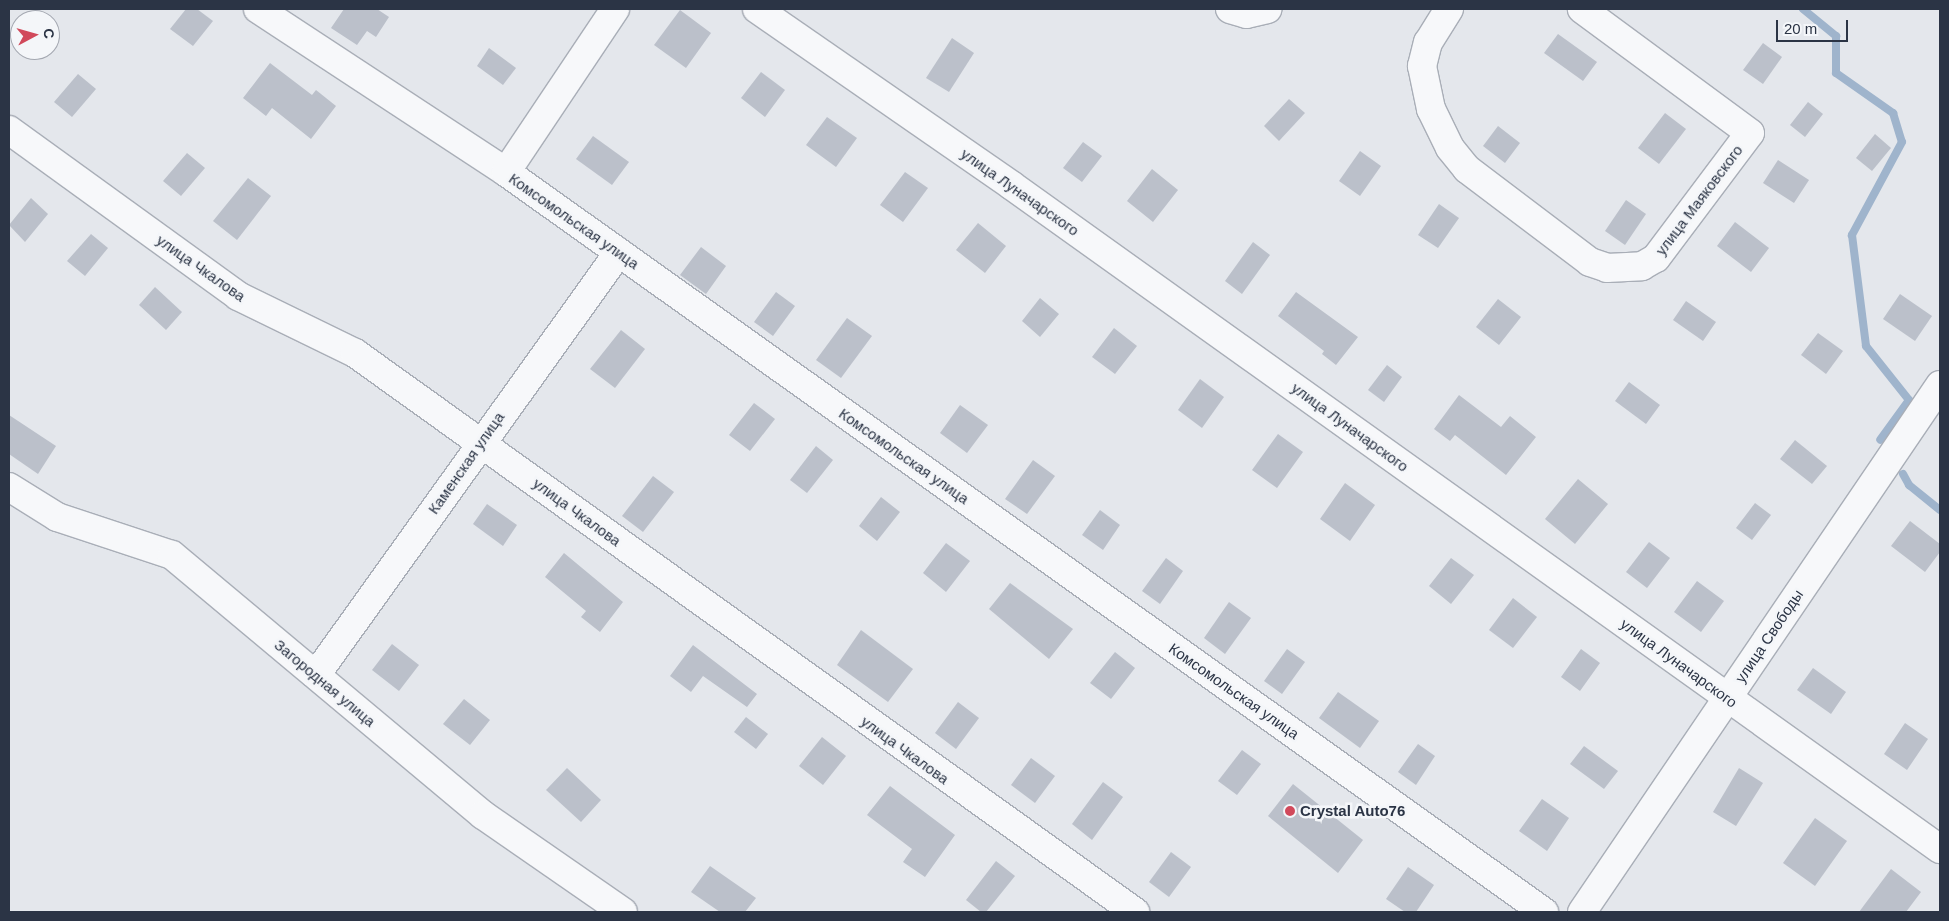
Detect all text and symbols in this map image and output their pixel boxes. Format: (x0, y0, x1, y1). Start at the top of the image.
north arrow (10, 10, 60, 60)
scale bar (1779, 10, 1852, 42)
text: 20 m (1784, 20, 1817, 37)
text: С (40, 28, 57, 39)
street label: улица Маяковского (1652, 141, 1746, 259)
street label: улица Луначарского (958, 145, 1082, 239)
street label: Комсомольская улица (506, 169, 642, 273)
street label: улица Чкалова (153, 231, 249, 305)
street label: улица Луначарского (1288, 379, 1412, 475)
street label: Комсомольская улица (836, 404, 972, 508)
street label: Каменская улица (424, 409, 508, 517)
street label: улица Чкалова (530, 474, 624, 550)
street label: улица Свободы (1731, 586, 1807, 686)
street label: улица Луначарского (1617, 615, 1741, 711)
street label: Загородная улица (271, 636, 379, 730)
street label: Комсомольская улица (1166, 639, 1302, 743)
street label: улица Чкалова (858, 712, 952, 788)
place label: Crystal Auto76 (1300, 802, 1406, 820)
marker: Crystal Auto76 (1284, 805, 1296, 817)

